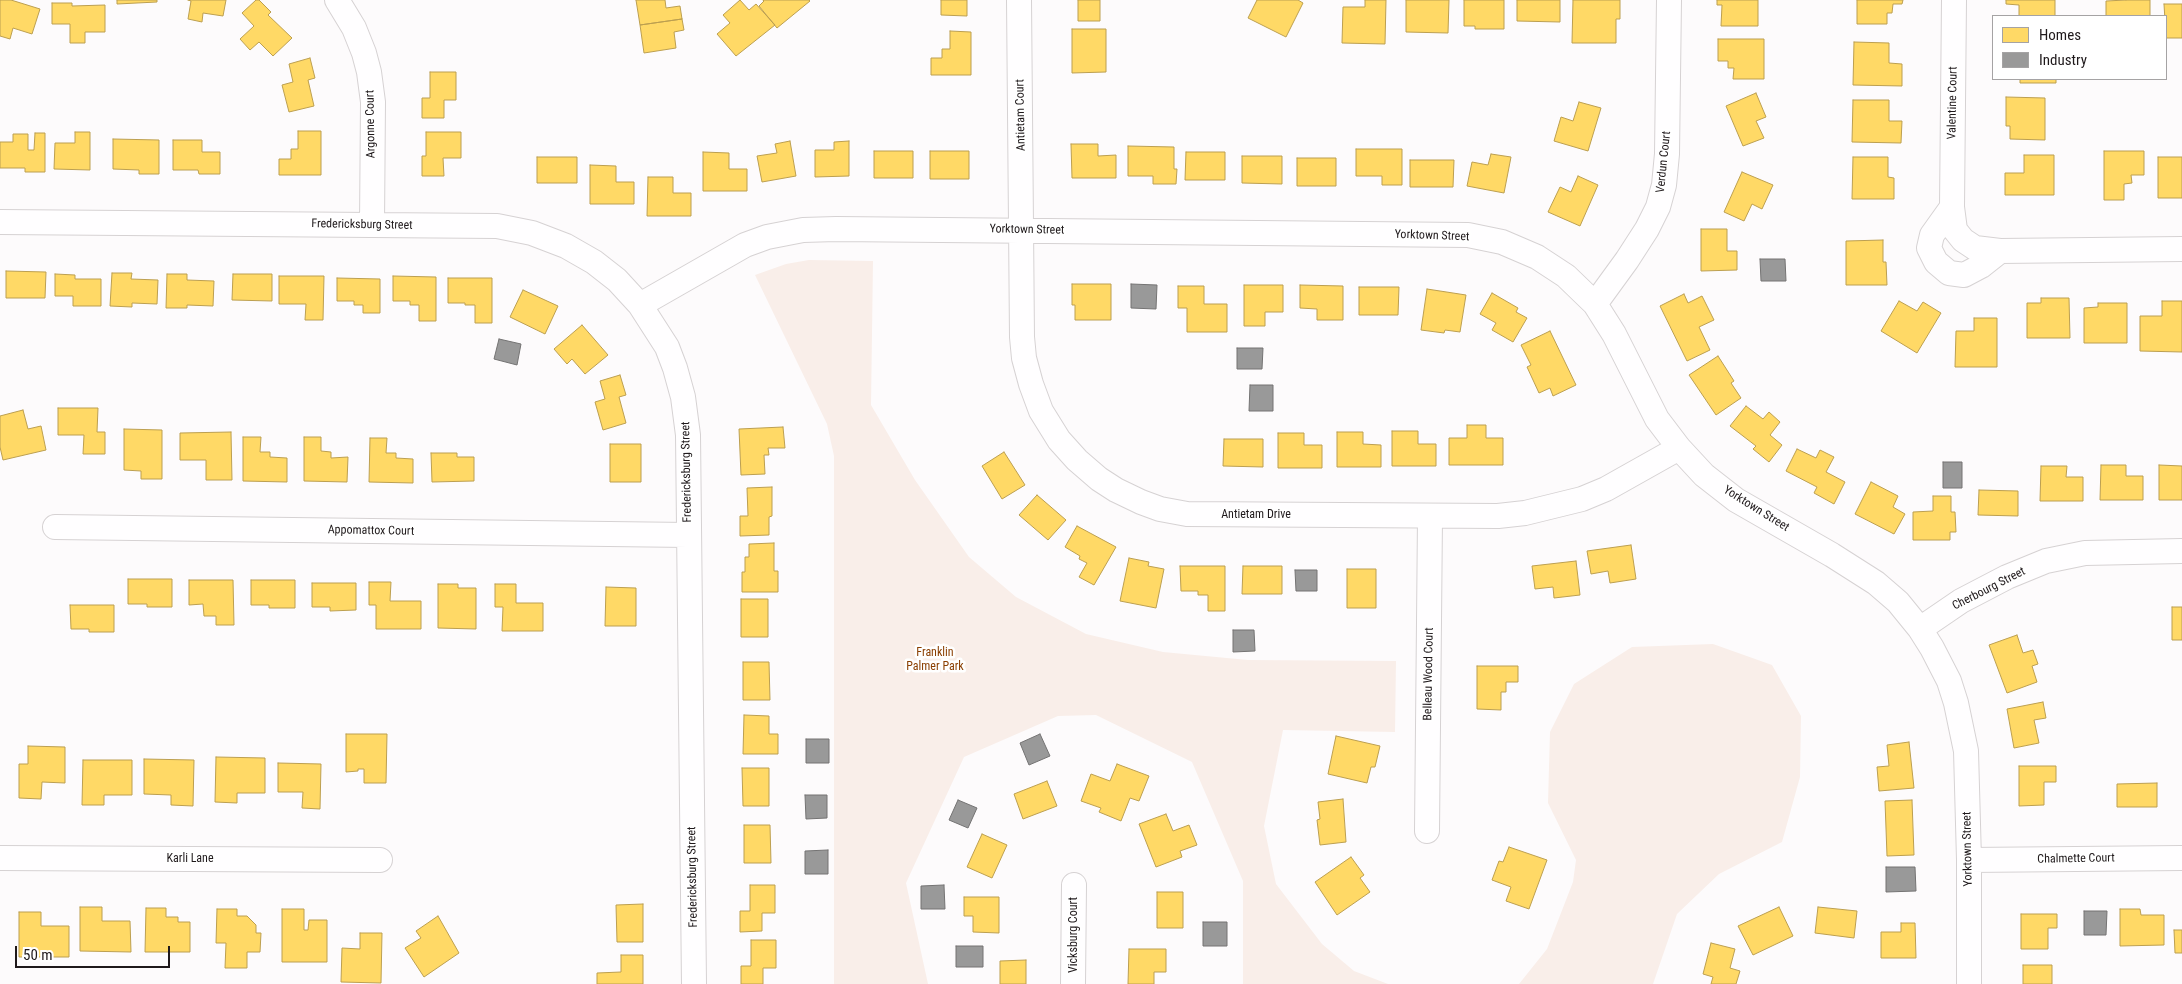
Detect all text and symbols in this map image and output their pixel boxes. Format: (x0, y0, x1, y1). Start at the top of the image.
legend (1992, 15, 2167, 80)
text: Homes (2039, 26, 2081, 44)
text: Industry (2039, 51, 2087, 69)
street label: Valentine Court (1945, 66, 1961, 140)
street label: Antietam Court (1013, 79, 1029, 151)
street label: Argonne Court (363, 90, 379, 158)
street label: Verdun Court (1654, 130, 1674, 194)
street label: Fredericksburg Street (311, 217, 413, 233)
street label: Yorktown Street (989, 222, 1065, 238)
street label: Yorktown Street (1394, 227, 1470, 245)
street label: Fredericksburg Street (679, 421, 695, 523)
street label: Yorktown Street (1720, 483, 1792, 535)
street label: Antietam Drive (1221, 508, 1291, 522)
street label: Appomattox Court (328, 523, 414, 539)
street label: Cherbourg Street (1950, 564, 2028, 614)
street label: Belleau Wood Court (1421, 627, 1437, 721)
park label: Franklin Palmer Park (906, 646, 964, 674)
street label: Yorktown Street (1960, 811, 1976, 887)
street label: Fredericksburg Street (685, 826, 701, 928)
street label: Chalmette Court (2037, 851, 2115, 867)
street label: Karli Lane (166, 852, 214, 866)
street label: Vicksburg Court (1067, 897, 1081, 973)
scale bar (18, 936, 172, 968)
text: 50 m (23, 946, 53, 964)

